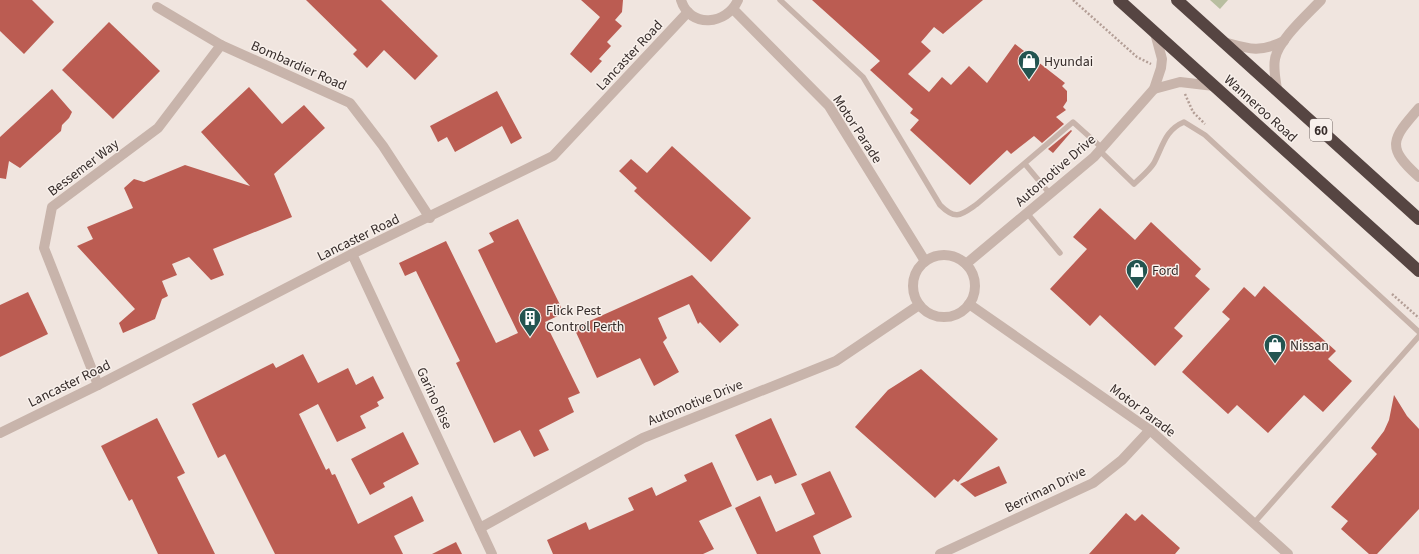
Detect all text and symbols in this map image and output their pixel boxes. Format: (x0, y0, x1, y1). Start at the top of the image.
street label: Lancaster Road (592, 16, 668, 95)
street label: Bombardier Road (248, 36, 350, 96)
shop icon: Hyundai (1016, 48, 1042, 81)
place label: Hyundai (1044, 52, 1093, 72)
street label: Wanneroo Road (1219, 70, 1302, 147)
street label: Motor Parade (828, 91, 887, 168)
road number: 60 (1310, 119, 1332, 141)
street label: Automotive Drive (1011, 130, 1100, 211)
street label: Bessemer Way (44, 134, 124, 201)
street label: Lancaster Road (314, 209, 403, 267)
shop icon: Ford (1124, 257, 1150, 290)
place label: Ford (1152, 261, 1179, 281)
place label: Flick Pest Control Perth (546, 301, 624, 337)
building icon: Flick Pest Control Perth (517, 305, 543, 338)
shop icon: Nissan (1262, 332, 1288, 365)
place label: Nissan (1290, 336, 1329, 356)
street label: Lancaster Road (25, 355, 114, 413)
street label: Garino Rise (411, 364, 457, 433)
street label: Automotive Drive (645, 375, 746, 431)
street label: Motor Parade (1105, 379, 1180, 442)
street label: Berriman Drive (1002, 462, 1089, 518)

